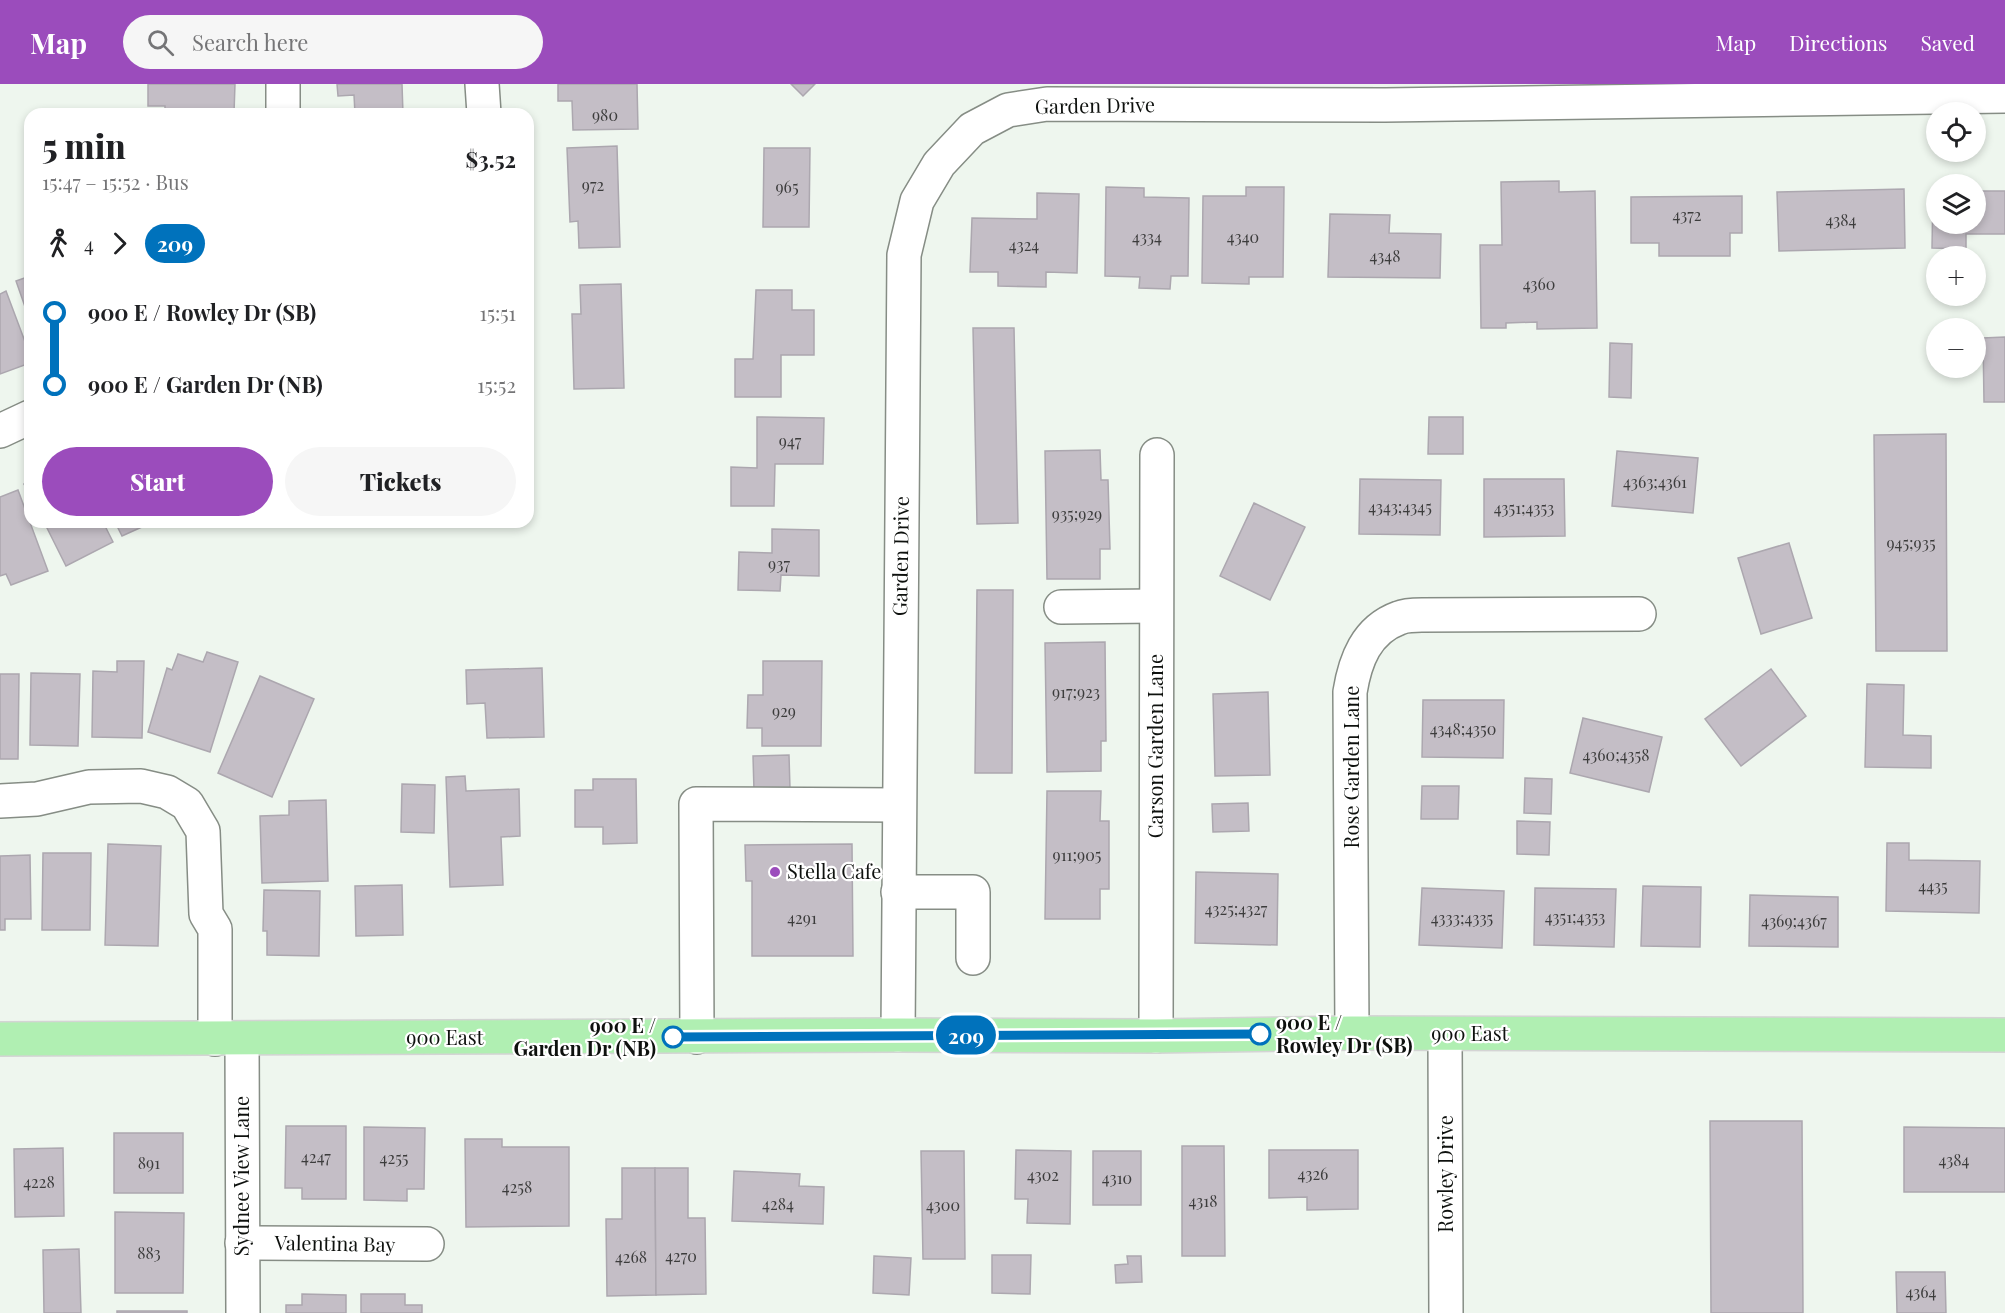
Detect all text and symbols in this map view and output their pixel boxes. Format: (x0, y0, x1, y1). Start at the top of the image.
search box (123, 15, 543, 69)
text: Map (30, 24, 87, 61)
icon: search (144, 26, 177, 59)
text: Search here (192, 27, 308, 57)
text: Map (1715, 28, 1756, 56)
text: Directions (1789, 28, 1887, 56)
text: Saved (1920, 28, 1975, 56)
street label: Garden Drive (1035, 90, 1155, 119)
map controls (1926, 102, 1986, 378)
button: locate (1926, 102, 1986, 162)
house number: 980 (592, 104, 618, 125)
text: 5 min (42, 123, 126, 167)
text: $3.52 (465, 144, 516, 174)
text: 15:47 – 15:52 · Bus (42, 168, 189, 195)
house number: 972 (582, 174, 604, 195)
button: layers (1926, 174, 1986, 234)
house number: 965 (775, 176, 799, 197)
house number: 4372 (1673, 204, 1702, 225)
house number: 4384 (1825, 209, 1857, 230)
house number: 4334 (1132, 226, 1162, 247)
house number: 4340 (1227, 226, 1259, 247)
icon: walk (42, 227, 75, 260)
icon: forward (103, 227, 136, 260)
text: 209 (157, 229, 193, 257)
text: 4 (84, 230, 94, 257)
house number: 4324 (1009, 234, 1039, 255)
house number: 4348 (1369, 245, 1401, 266)
button: + (1926, 246, 1986, 306)
house number: 4360 (1523, 273, 1555, 294)
text: 900 E / Rowley Dr (SB) (88, 297, 316, 327)
text: 15:51 (480, 299, 516, 326)
button: − (1926, 318, 1986, 378)
text: 900 E / Garden Dr (NB) (88, 369, 323, 399)
text: 15:52 (477, 371, 516, 398)
house number: 947 (779, 430, 802, 451)
button: Start (42, 447, 273, 516)
button: Tickets (285, 447, 516, 516)
house number: 4363;4361 (1623, 471, 1687, 492)
street label: Garden Drive (885, 496, 914, 616)
house number: 4343;4345 (1368, 496, 1432, 517)
house number: 4351;4353 (1494, 497, 1554, 518)
house number: 935;929 (1052, 503, 1102, 524)
house number: 945;935 (1886, 532, 1936, 553)
house number: 937 (768, 553, 790, 574)
street label: Carson Garden Lane (1141, 654, 1168, 838)
house number: 917;923 (1052, 681, 1100, 702)
street label: Rose Garden Lane (1337, 686, 1364, 848)
house number: 929 (772, 700, 796, 721)
house number: 4348;4350 (1430, 718, 1496, 739)
house number: 4360;4358 (1582, 744, 1650, 765)
house number: 911;905 (1053, 844, 1101, 865)
place label: Stella Cafe (787, 857, 881, 884)
marker: Stella Cafe (768, 865, 782, 879)
house number: 4435 (1918, 875, 1948, 896)
house number: 4325;4327 (1205, 898, 1268, 919)
house number: 4351;4353 (1545, 906, 1605, 927)
house number: 4291 (787, 907, 817, 928)
house number: 4333;4335 (1431, 907, 1493, 928)
house number: 4369;4367 (1761, 910, 1827, 931)
place label: 900 E / Rowley Dr (SB) (1276, 1008, 1413, 1058)
place label: 900 E / Garden Dr (NB) (513, 1011, 656, 1061)
line badge: 209 (932, 1016, 1000, 1054)
street label: 900 East (1431, 1019, 1510, 1046)
text: 209 (948, 1021, 984, 1049)
street label: 900 East (406, 1023, 485, 1050)
marker: 900 E / Rowley Dr (SB) (1249, 1023, 1271, 1045)
marker: 900 E / Garden Dr (NB) (662, 1026, 684, 1048)
street label: Sydnee View Lane (227, 1096, 254, 1256)
street label: Rowley Drive (1431, 1115, 1458, 1233)
house number: 4247 (301, 1146, 331, 1167)
house number: 4255 (380, 1147, 408, 1168)
house number: 4384 (1938, 1149, 1970, 1170)
house number: 891 (138, 1152, 160, 1173)
house number: 4326 (1298, 1163, 1328, 1184)
house number: 4302 (1027, 1164, 1059, 1185)
house number: 4310 (1102, 1167, 1132, 1188)
house number: 4228 (23, 1171, 55, 1192)
house number: 4258 (502, 1176, 532, 1197)
house number: 4318 (1188, 1190, 1218, 1211)
house number: 4284 (762, 1193, 794, 1214)
house number: 4300 (926, 1194, 960, 1215)
street label: Valentina Bay (273, 1228, 396, 1257)
house number: 883 (137, 1242, 161, 1263)
house number: 4270 (665, 1245, 697, 1266)
house number: 4268 (615, 1246, 647, 1267)
house number: 4364 (1905, 1281, 1937, 1302)

